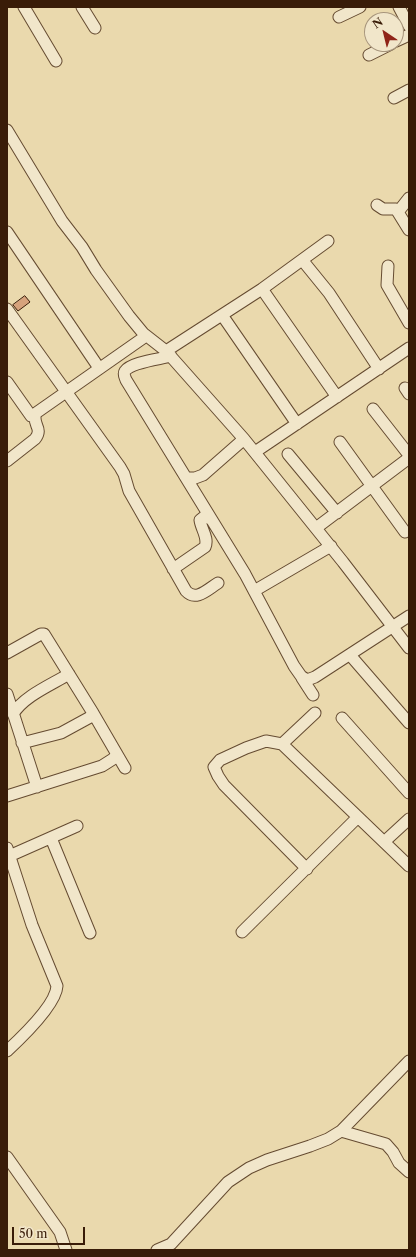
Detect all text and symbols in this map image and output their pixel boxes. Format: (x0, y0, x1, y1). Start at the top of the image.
north arrow (364, 12, 404, 52)
text: N (370, 15, 386, 31)
scale bar (14, 1219, 87, 1245)
text: 50 m (19, 1226, 48, 1241)

